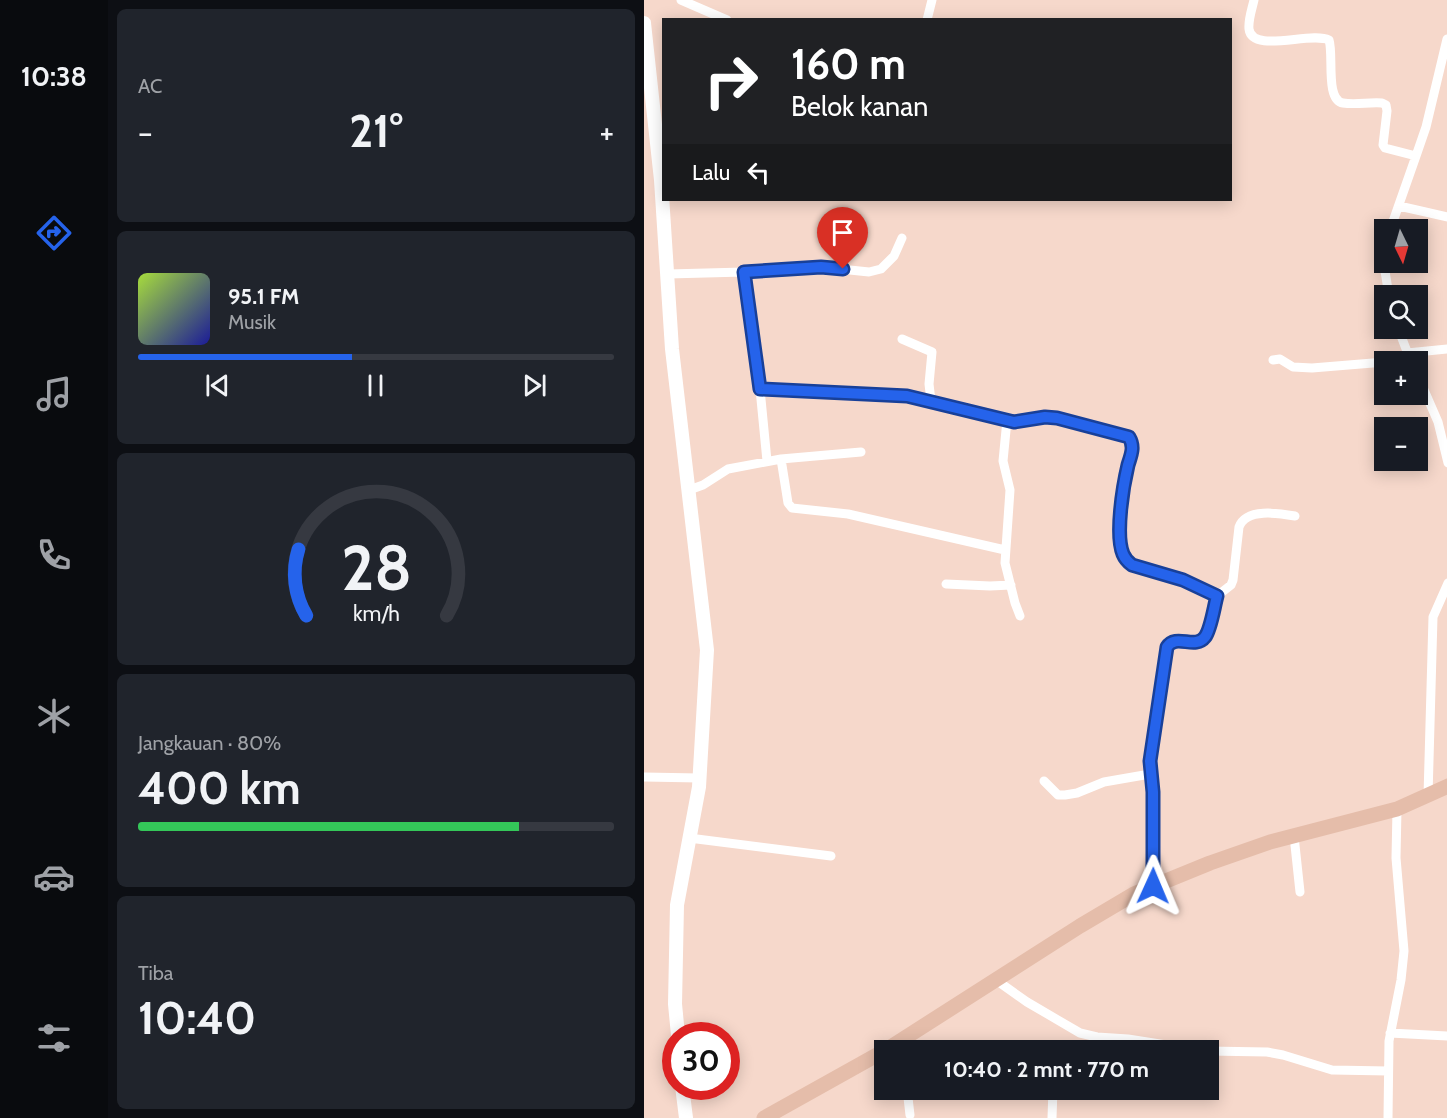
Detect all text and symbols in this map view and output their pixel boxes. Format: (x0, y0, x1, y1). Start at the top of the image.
text: 160 m (791, 38, 906, 90)
icon: right (692, 42, 770, 120)
text: 10:38 (21, 60, 87, 93)
text: AC (138, 74, 162, 98)
text: Belok kanan (791, 90, 928, 123)
text: 21° (349, 104, 403, 158)
text: − (138, 112, 153, 152)
text: + (599, 112, 614, 152)
icon: left (742, 156, 775, 189)
text: Lalu (692, 159, 730, 186)
pin (817, 207, 868, 269)
icon: directions (33, 212, 75, 254)
icon: arrive (826, 216, 859, 249)
north arrow (1374, 219, 1428, 273)
map controls (1374, 219, 1428, 471)
text: 95.1 FM (228, 283, 299, 310)
button: search (1374, 285, 1428, 339)
text: Musik (228, 310, 276, 334)
button: + (1374, 351, 1428, 405)
icon: previous (201, 369, 234, 402)
icon: pause (359, 369, 392, 402)
icon: next (518, 369, 551, 402)
icon: music (33, 373, 75, 415)
button: − (1374, 417, 1428, 471)
text: 28 (341, 530, 411, 606)
icon: phone (33, 534, 75, 576)
text: km/h (353, 600, 399, 626)
icon: climate (33, 695, 75, 737)
text: Jangkauan · 80% (138, 731, 281, 755)
text: 400 km (138, 761, 301, 815)
position arrow (1121, 854, 1185, 918)
icon: car (33, 856, 75, 898)
text: Tiba (138, 961, 173, 985)
text: 10:40 (138, 991, 256, 1045)
icon: filters (33, 1017, 75, 1059)
speed limit sign: 30 (662, 1022, 740, 1100)
text: 10:40 · 2 mnt · 770 m (944, 1056, 1149, 1083)

